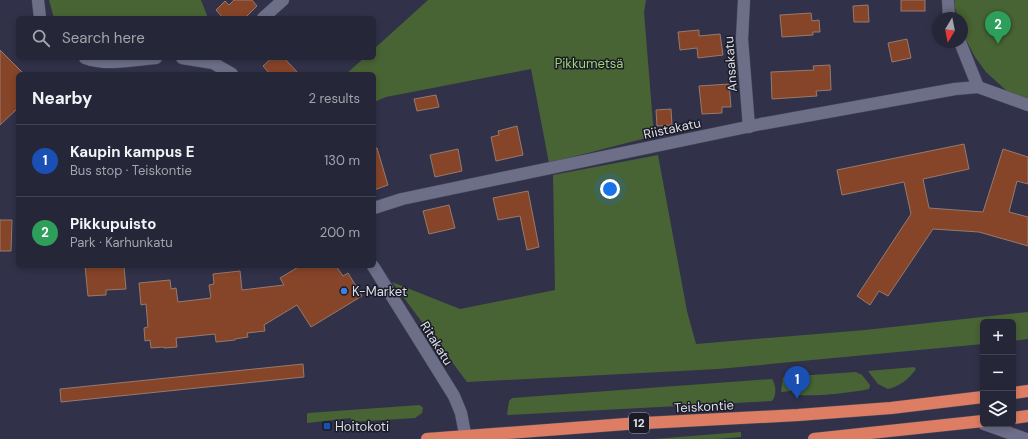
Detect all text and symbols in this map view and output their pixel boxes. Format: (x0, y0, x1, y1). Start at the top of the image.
pin: 2 (985, 11, 1011, 44)
north arrow (932, 12, 968, 48)
search box (16, 16, 376, 60)
icon: search (30, 27, 52, 49)
text: Search here (62, 28, 145, 48)
street label: Ansakatu (720, 36, 741, 92)
park label: Pikkumetsä (555, 55, 623, 72)
text: Nearby (32, 87, 92, 109)
text: 2 results (309, 90, 360, 107)
street label: Riistakatu (642, 114, 702, 143)
text: Kaupin kampus E (70, 142, 195, 162)
text: 1 (43, 152, 47, 169)
text: 130 m (324, 152, 360, 169)
text: Bus stop · Teiskontie (70, 162, 192, 179)
your location (600, 179, 620, 199)
text: Pikkupuisto (70, 214, 156, 234)
text: 2 (41, 224, 49, 241)
text: 200 m (320, 224, 360, 241)
text: Park · Karhunkatu (70, 234, 173, 251)
place label: K-Market (352, 283, 407, 300)
marker: K-Market (339, 286, 349, 296)
street label: Ritakatu (416, 318, 457, 369)
map controls (980, 319, 1016, 427)
button: + (980, 319, 1016, 355)
button: − (980, 355, 1016, 391)
pin: 1 (784, 366, 810, 399)
button: layers (980, 391, 1016, 427)
street label: Teiskontie (674, 396, 734, 417)
road number: 12 (629, 413, 649, 433)
place label: Hoitokoti (335, 418, 389, 435)
marker: Hoitokoti (322, 421, 332, 431)

